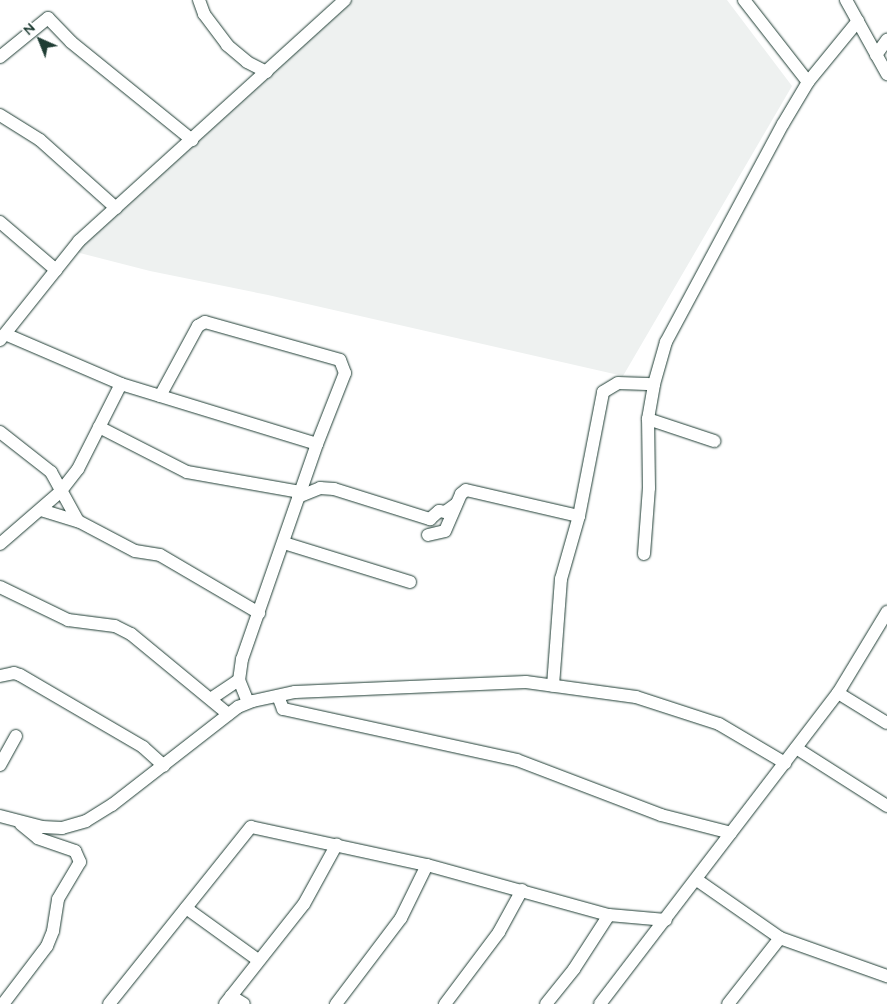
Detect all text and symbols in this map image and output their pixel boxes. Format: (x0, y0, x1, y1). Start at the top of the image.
north arrow (15, 15, 65, 65)
text: N (19, 19, 40, 39)

